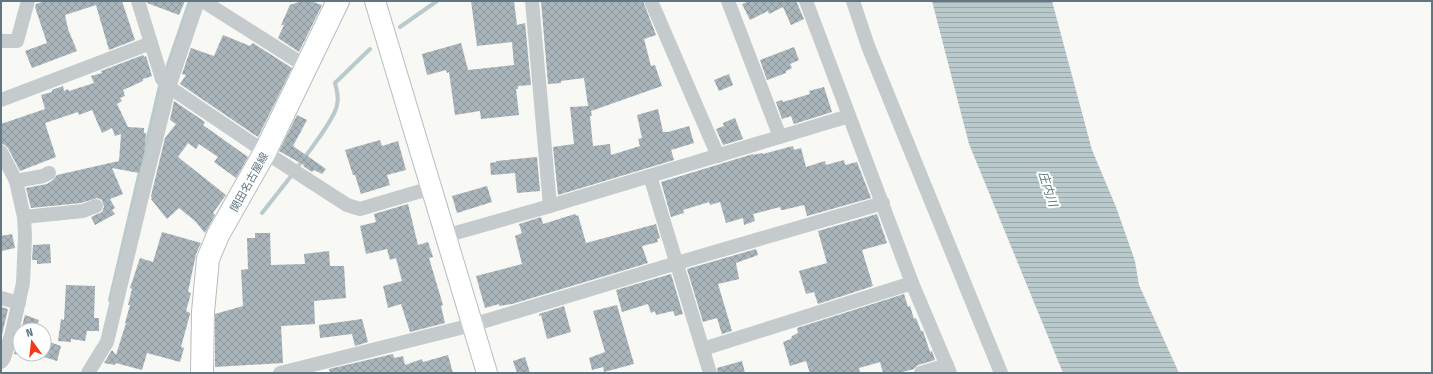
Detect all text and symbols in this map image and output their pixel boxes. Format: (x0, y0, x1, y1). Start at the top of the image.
street label: 関田名古屋線 (228, 150, 271, 214)
water label: 庄内川 (1036, 170, 1061, 210)
north arrow (12, 322, 52, 362)
text: N (25, 326, 34, 340)

